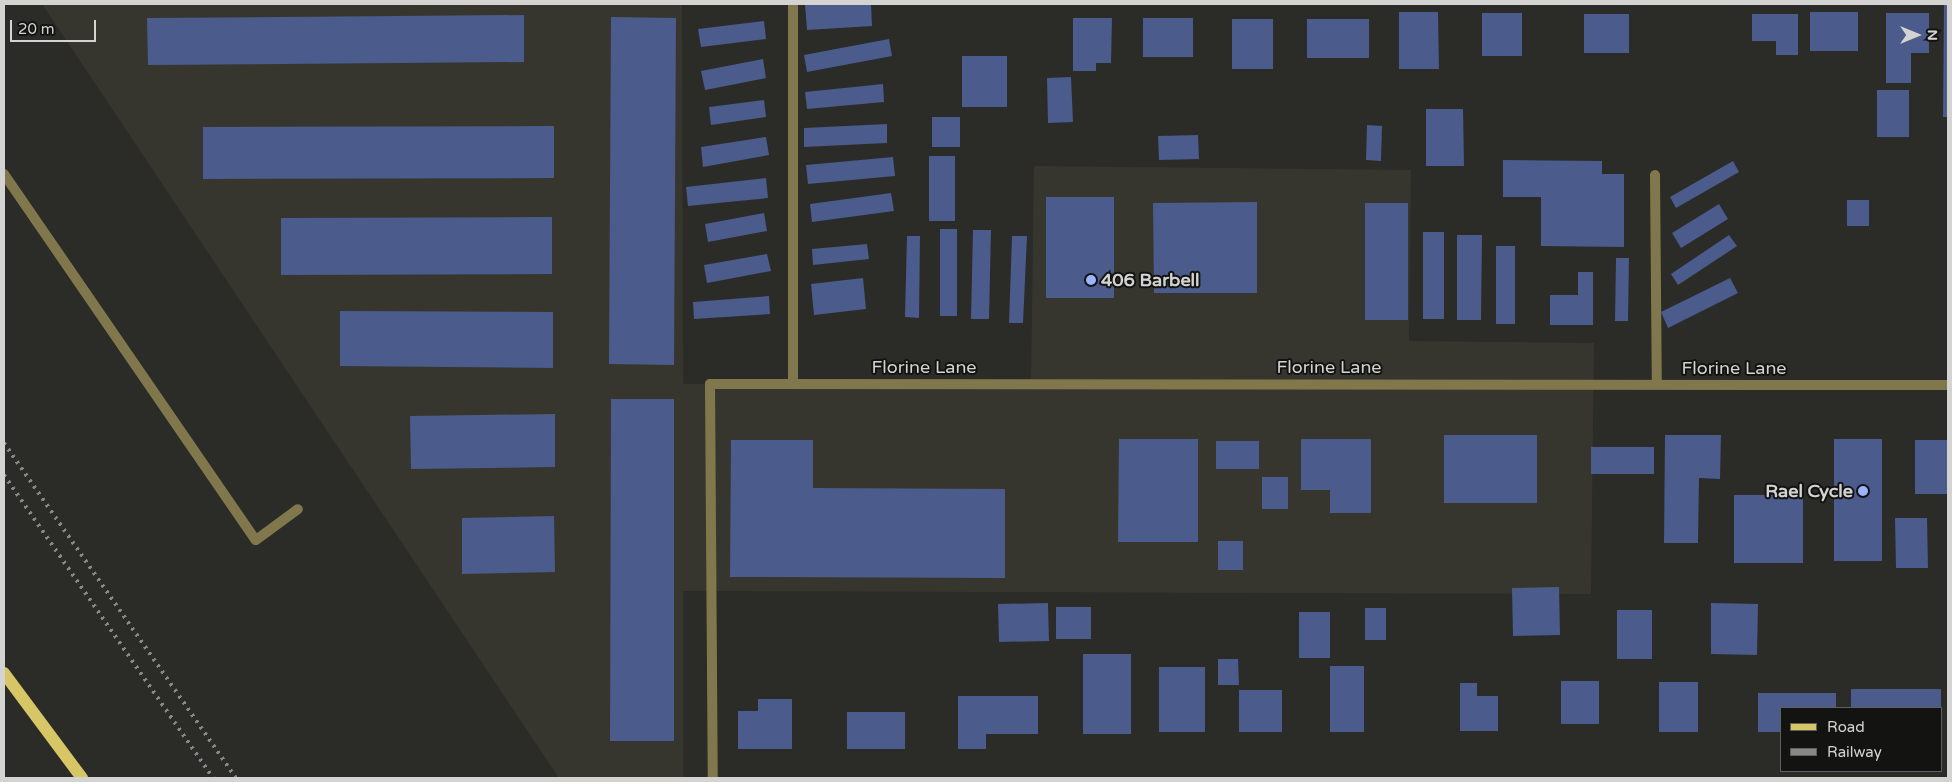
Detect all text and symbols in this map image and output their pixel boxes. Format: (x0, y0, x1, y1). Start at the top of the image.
scale bar (12, 10, 99, 42)
north arrow (1892, 10, 1942, 60)
text: 20 m (18, 20, 55, 38)
text: N (1924, 29, 1941, 41)
place label: 406 Barbell (1101, 269, 1200, 291)
marker: 406 Barbell (1085, 274, 1097, 286)
street label: Florine Lane (871, 356, 977, 378)
street label: Florine Lane (1276, 356, 1382, 378)
street label: Florine Lane (1681, 357, 1787, 379)
place label: Rael Cycle (1765, 480, 1853, 502)
marker: Rael Cycle (1857, 485, 1869, 497)
legend (1780, 707, 1942, 772)
text: Road (1827, 718, 1865, 736)
text: Railway (1827, 743, 1882, 761)

